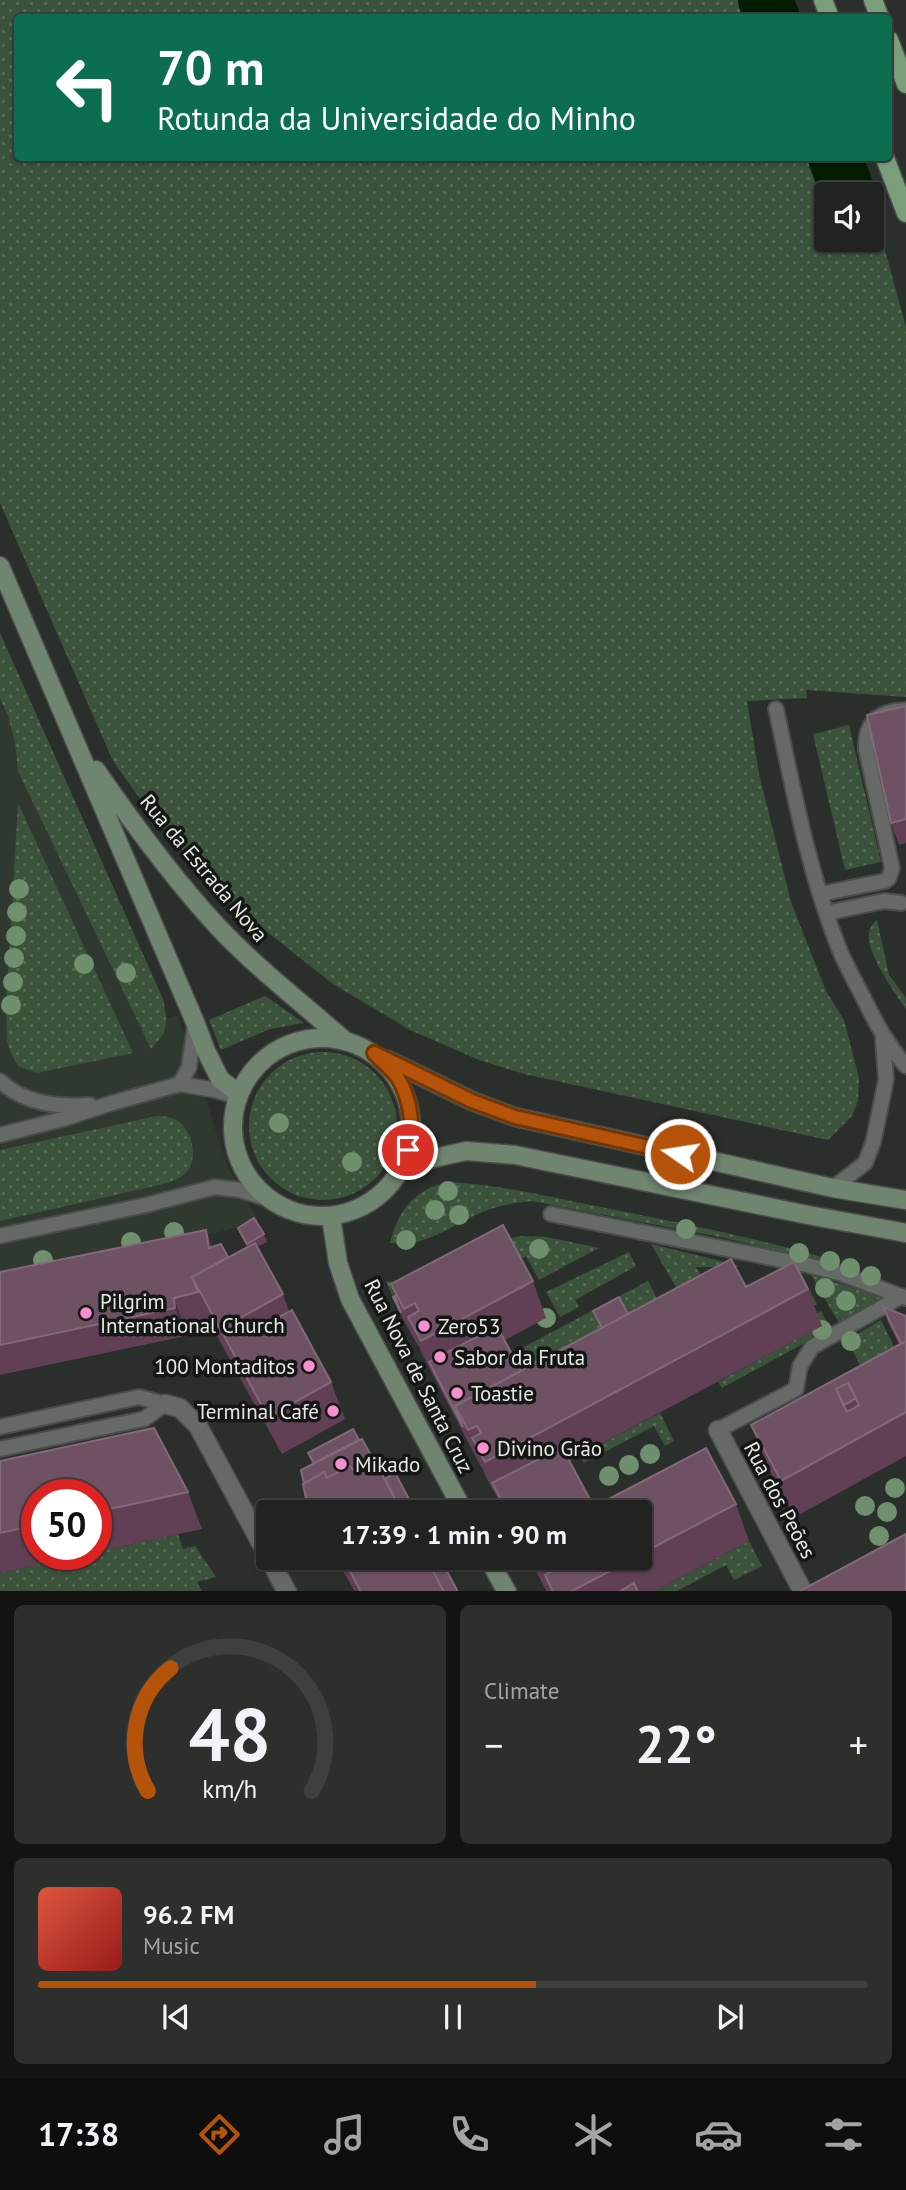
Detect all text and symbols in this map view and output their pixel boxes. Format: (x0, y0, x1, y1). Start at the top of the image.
text: 70 m (157, 35, 264, 99)
icon: left (42, 42, 133, 133)
text: Rotunda da Universidade do Minho (157, 97, 636, 139)
map controls (814, 182, 884, 252)
button: sound (814, 182, 884, 252)
street label: Rua da Estrada Nova (134, 789, 274, 947)
position arrow (643, 1117, 717, 1191)
pin (378, 1120, 438, 1180)
icon: arrive (389, 1131, 427, 1169)
street label: Rua Nova de Santa Cruz (358, 1274, 480, 1478)
place label: Pilgrim International Church (100, 1288, 285, 1339)
marker: Pilgrim International Church (78, 1305, 94, 1321)
place label: Zero53 (438, 1313, 500, 1340)
marker: Zero53 (416, 1318, 432, 1334)
place label: Sabor da Fruta (454, 1344, 585, 1371)
marker: Sabor da Fruta (432, 1349, 448, 1365)
place label: 100 Montaditos (154, 1353, 295, 1380)
marker: 100 Montaditos (301, 1358, 317, 1374)
place label: Toastie (471, 1380, 534, 1407)
marker: Toastie (449, 1385, 465, 1401)
place label: Terminal Café (197, 1398, 319, 1425)
marker: Terminal Café (325, 1403, 341, 1419)
place label: Divino Grão (497, 1435, 602, 1462)
street label: Rua dos Peões (738, 1437, 822, 1563)
marker: Divino Grão (475, 1440, 491, 1456)
place label: Mikado (355, 1451, 420, 1478)
marker: Mikado (333, 1456, 349, 1472)
speed limit sign: 50 (21, 1479, 112, 1570)
text: 17:39 · 1 min · 90 m (341, 1518, 567, 1551)
text: Climate (484, 1676, 559, 1705)
text: 48 (189, 1687, 271, 1781)
text: 22° (635, 1710, 717, 1777)
text: − (484, 1720, 503, 1769)
text: + (849, 1720, 868, 1769)
text: km/h (203, 1772, 257, 1804)
text: 96.2 FM (143, 1898, 234, 1931)
text: Music (143, 1931, 200, 1960)
icon: previous (157, 1998, 195, 2036)
icon: pause (434, 1998, 472, 2036)
icon: next (711, 1998, 749, 2036)
icon: directions (195, 2110, 244, 2159)
icon: music (320, 2110, 369, 2159)
icon: phone (445, 2110, 494, 2159)
icon: climate (569, 2110, 618, 2159)
icon: car (694, 2110, 743, 2159)
icon: filters (819, 2110, 868, 2159)
text: 17:38 (38, 2113, 119, 2155)

